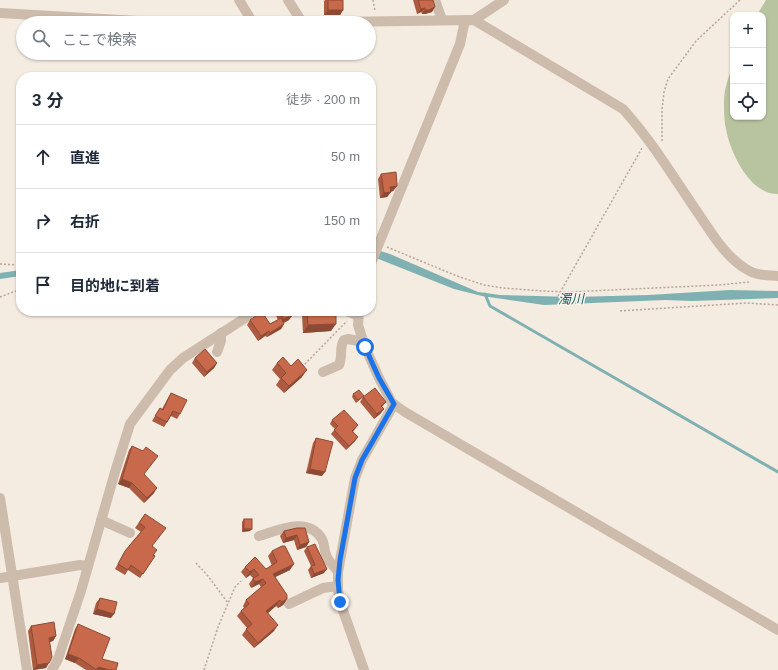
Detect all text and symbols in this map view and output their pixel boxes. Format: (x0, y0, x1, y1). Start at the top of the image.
map controls (730, 12, 766, 120)
button: + (730, 12, 766, 48)
search box (16, 16, 376, 60)
icon: search (30, 27, 52, 49)
text: ここで検索 (62, 31, 137, 48)
button: − (730, 48, 766, 84)
button: locate (730, 84, 766, 120)
text: 3 分 (32, 91, 63, 110)
text: 徒歩 · 200 m (286, 92, 360, 107)
icon: ahead (32, 146, 54, 168)
text: 直進 (70, 149, 100, 166)
text: 50 m (331, 149, 360, 164)
icon: right (32, 210, 54, 232)
text: 右折 (70, 213, 100, 230)
text: 150 m (324, 213, 360, 228)
icon: arrive (32, 274, 54, 296)
text: 目的地に到着 (70, 277, 160, 294)
water label: 濁川 (558, 291, 586, 307)
route start (356, 338, 374, 356)
route end (331, 593, 349, 611)

